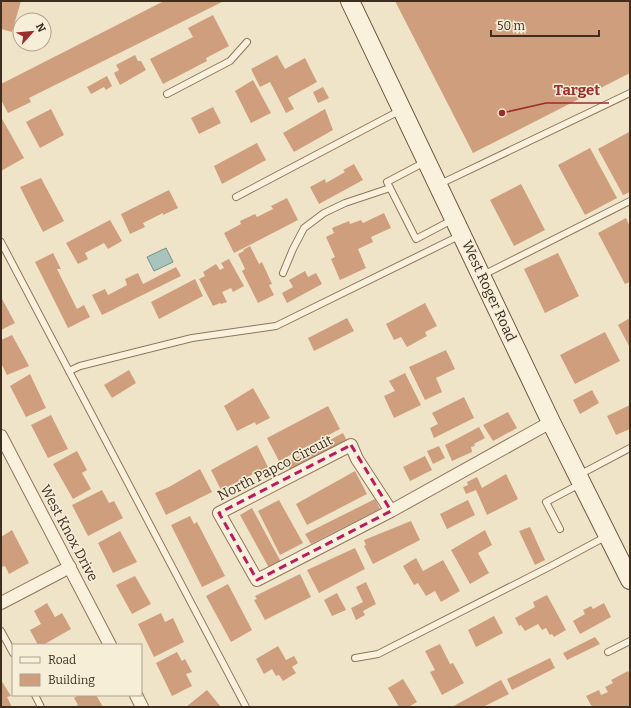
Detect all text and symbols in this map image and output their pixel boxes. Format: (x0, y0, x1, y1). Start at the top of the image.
north arrow (12, 12, 52, 52)
scale bar (491, 12, 599, 38)
text: 50 m (497, 19, 526, 33)
text: N (33, 21, 48, 35)
callout: Target (546, 76, 609, 103)
text: Target (554, 81, 600, 99)
street label: West Roger Road (458, 238, 520, 344)
street label: North Papco Circuit (215, 432, 335, 504)
street label: West Knox Drive (36, 482, 102, 584)
legend (12, 644, 142, 696)
text: Road (48, 653, 76, 667)
text: Building (48, 673, 95, 687)

